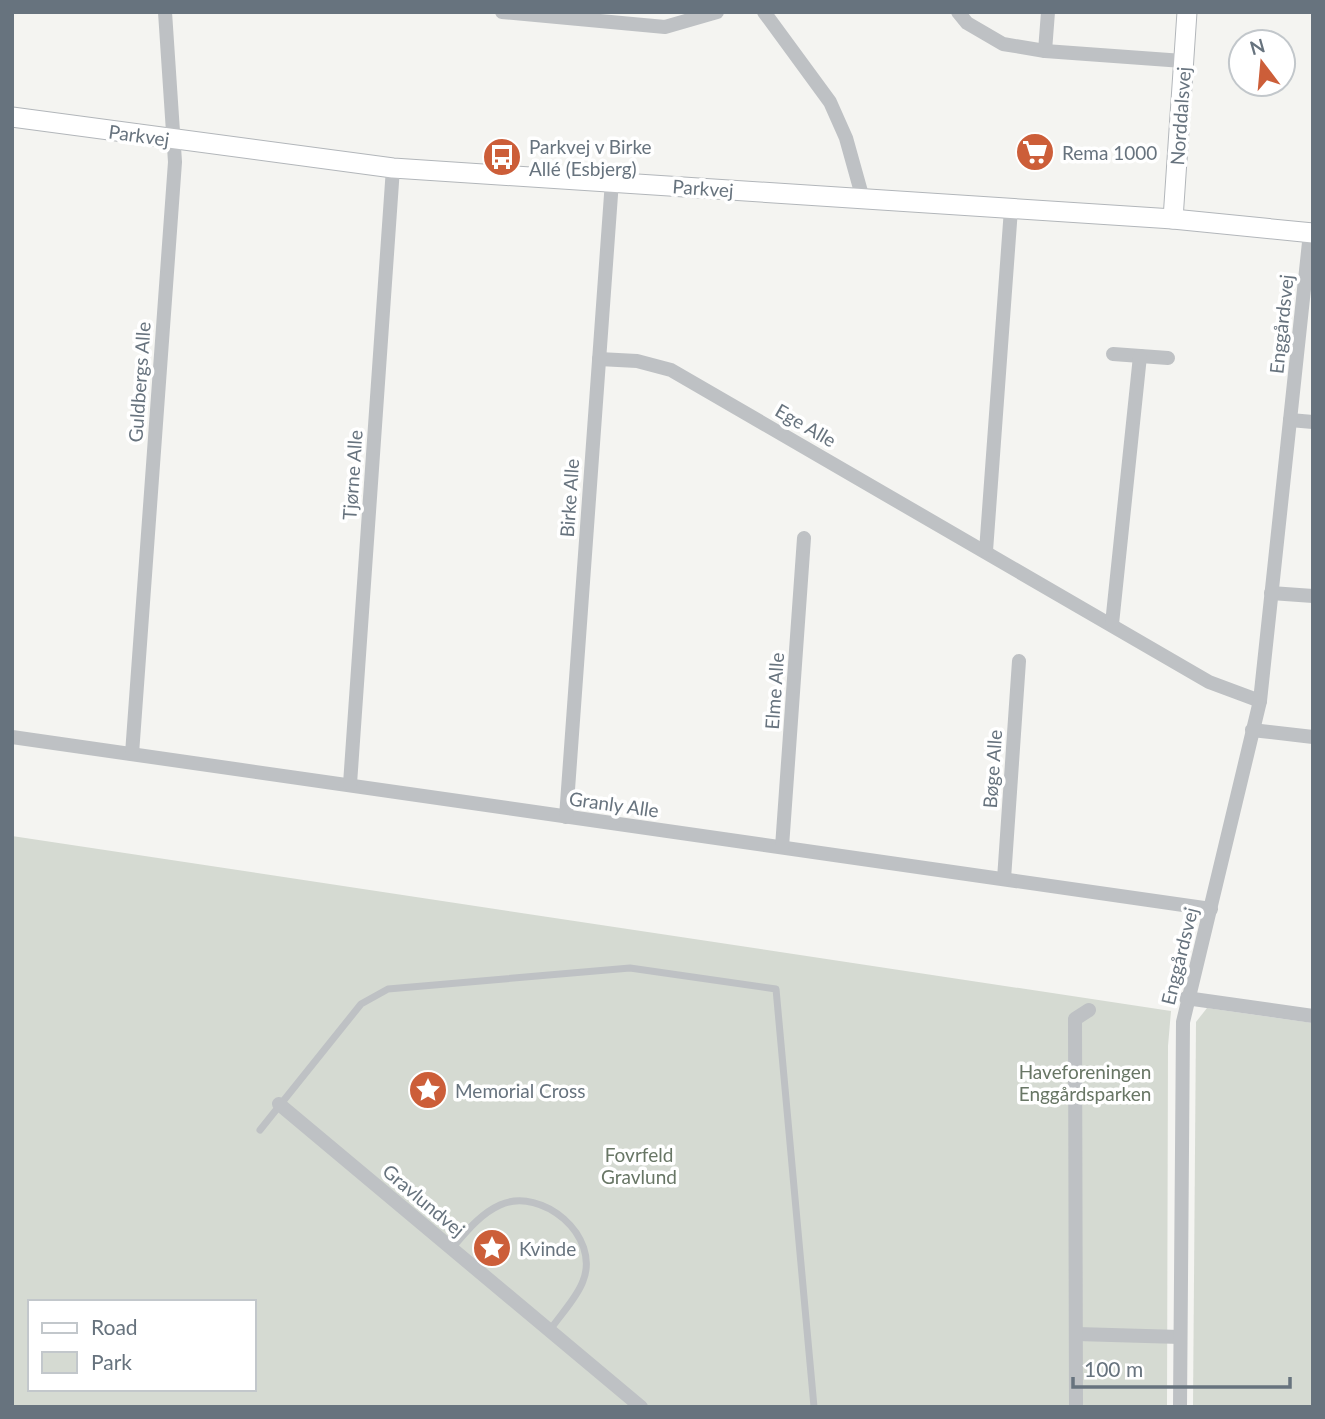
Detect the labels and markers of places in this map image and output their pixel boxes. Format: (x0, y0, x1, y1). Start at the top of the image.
supermarket icon: Rema 1000 (1014, 131, 1056, 173)
place label: Parkvej v Birke Allé (Esbjerg) (529, 135, 652, 180)
bus stop icon: Parkvej v Birke Allé (Esbjerg) (481, 136, 523, 178)
place label: Rema 1000 (1062, 141, 1157, 164)
place icon: Memorial Cross (407, 1069, 449, 1111)
place label: Memorial Cross (455, 1079, 585, 1102)
place icon: Kvinde (471, 1227, 513, 1269)
place label: Kvinde (519, 1237, 576, 1260)

